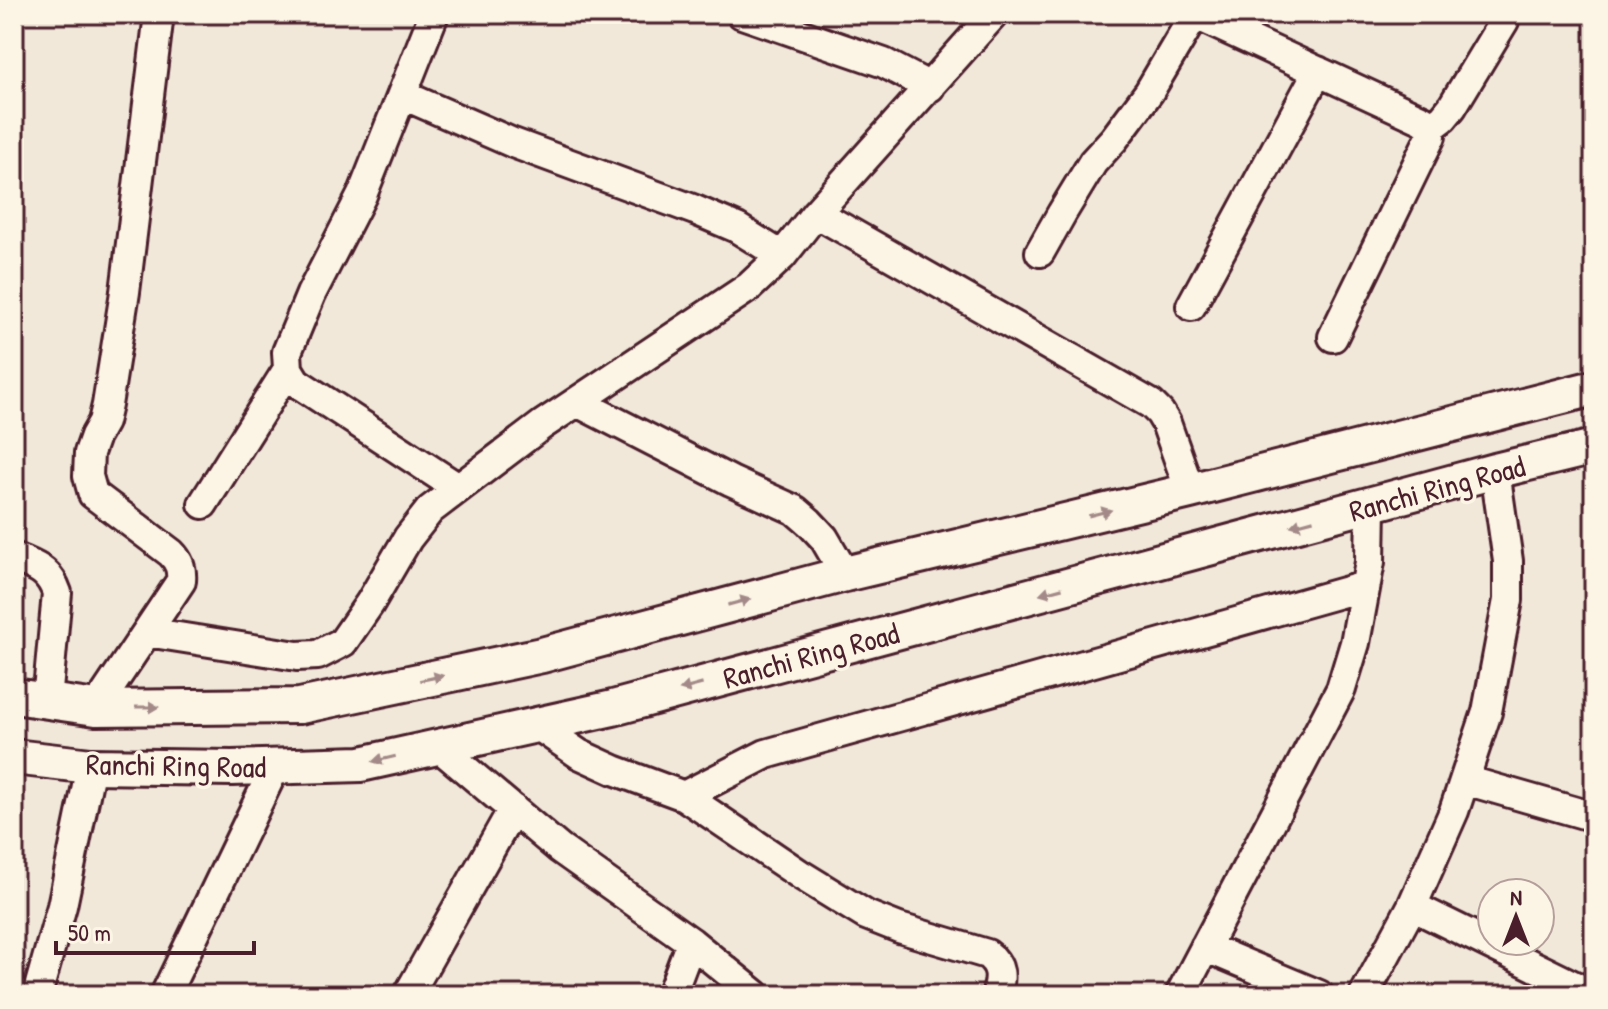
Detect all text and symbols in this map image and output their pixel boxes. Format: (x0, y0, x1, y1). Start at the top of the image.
street label: Ranchi Ring Road (1345, 445, 1529, 531)
one-way arrow (1088, 506, 1113, 518)
one-way arrow (1289, 518, 1314, 530)
one-way arrow (1038, 585, 1063, 597)
one-way arrow (727, 596, 752, 608)
street label: Ranchi Ring Road (719, 612, 903, 698)
one-way arrow (420, 671, 445, 684)
one-way arrow (679, 681, 704, 693)
one-way arrow (135, 701, 160, 713)
street label: Ranchi Ring Road (86, 743, 267, 787)
one-way arrow (371, 753, 396, 766)
north arrow (1476, 877, 1556, 957)
text: N (1510, 882, 1522, 912)
scale bar (56, 905, 254, 955)
text: 50 m (68, 916, 111, 948)

